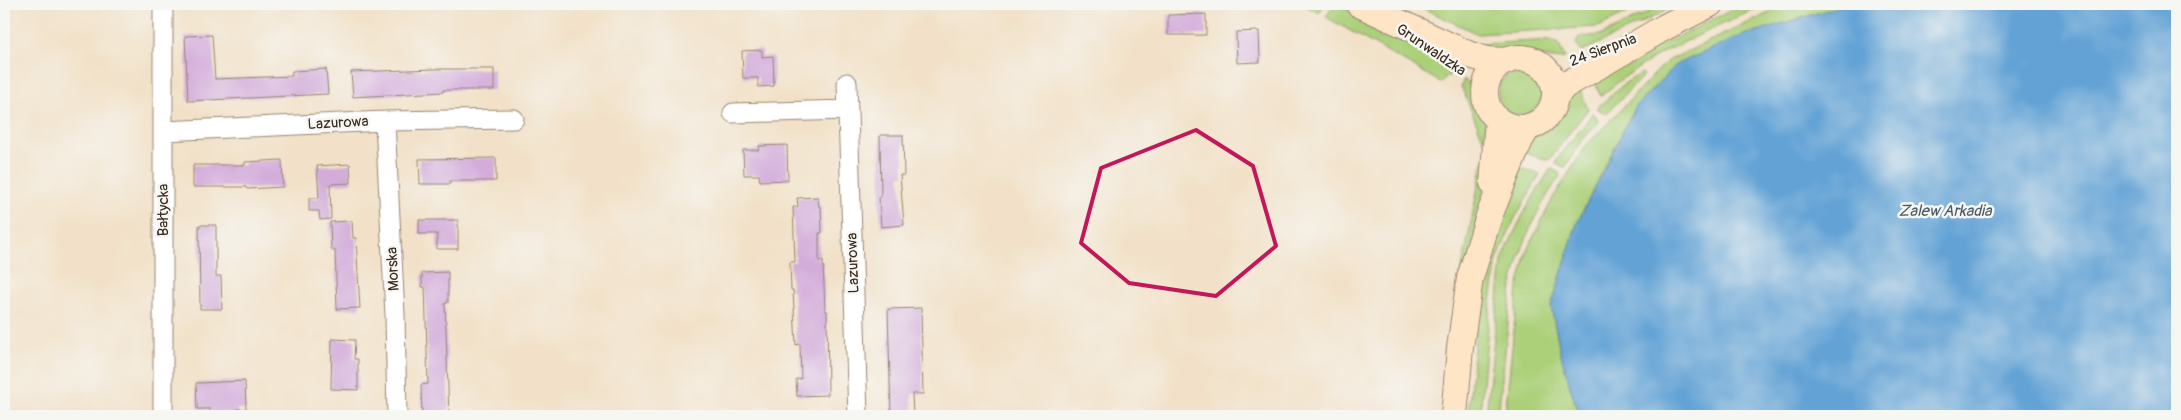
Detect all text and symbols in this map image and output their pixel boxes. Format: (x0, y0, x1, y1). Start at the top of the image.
street label: Grunwaldzka (1392, 20, 1470, 80)
street label: 24 Sierpnia (1567, 29, 1639, 71)
street label: Lazurowa (307, 112, 369, 134)
street label: Bałtycka (154, 184, 173, 236)
water label: Zalew Arkadia (1899, 201, 1993, 221)
street label: Lazurowa (842, 232, 864, 294)
street label: Morska (382, 246, 404, 292)

